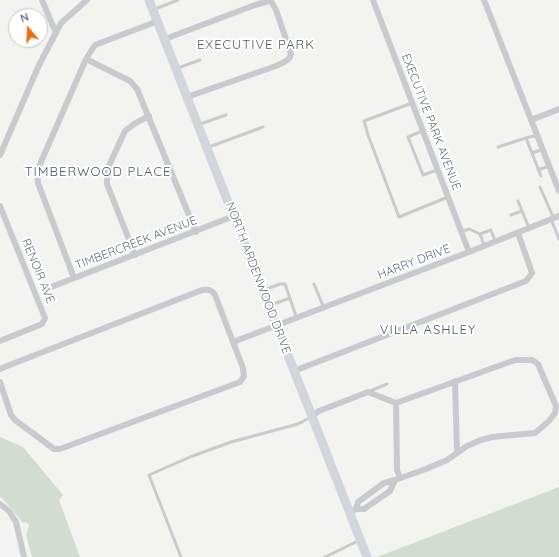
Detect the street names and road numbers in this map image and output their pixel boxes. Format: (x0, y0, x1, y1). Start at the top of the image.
street label: EXECUTIVE PARK AVENUE (398, 52, 464, 192)
street label: NORTH ARDENWOOD DRIVE (222, 200, 294, 356)
street label: TIMBERCREEK AVENUE (73, 213, 199, 273)
street label: RENOIR AVE (18, 237, 58, 305)
street label: HARRY DRIVE (376, 242, 452, 282)

